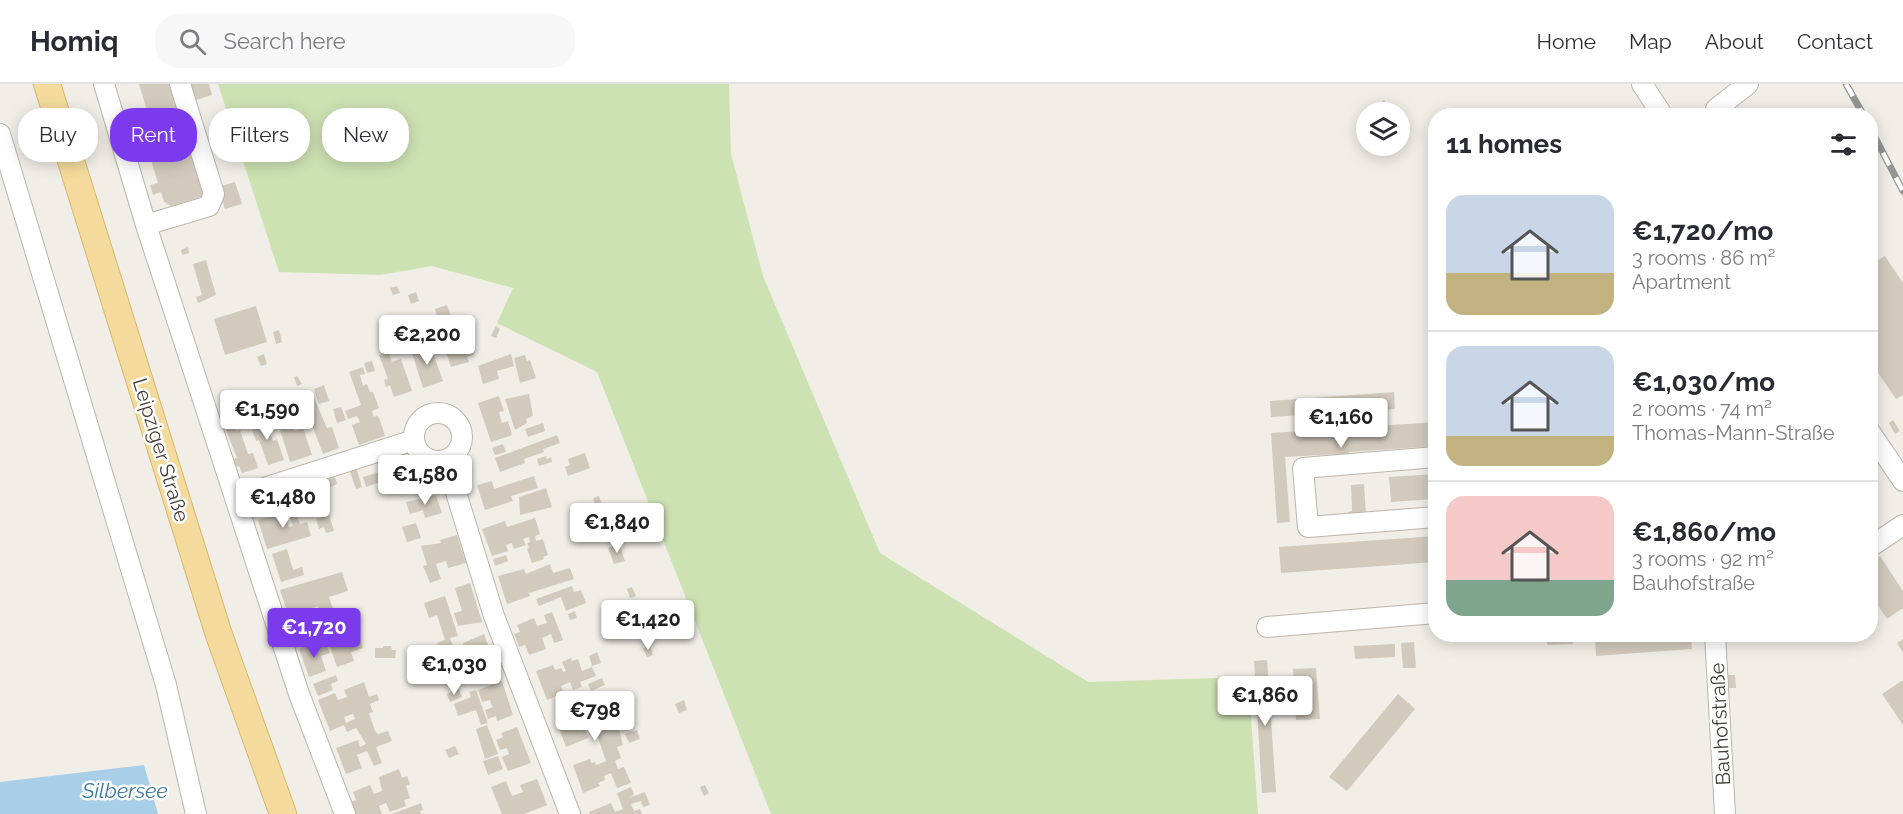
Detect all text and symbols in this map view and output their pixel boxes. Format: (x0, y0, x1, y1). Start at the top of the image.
search box (155, 14, 575, 68)
text: Homiq (30, 25, 119, 58)
icon: search (176, 25, 209, 58)
text: Search here (224, 28, 346, 54)
text: Home (1537, 29, 1596, 54)
text: Map (1629, 29, 1672, 54)
text: About (1705, 29, 1764, 54)
text: Contact (1797, 29, 1873, 54)
map controls (1356, 102, 1410, 156)
button: layers (1356, 102, 1410, 156)
chip: Buy (18, 108, 98, 162)
chip: Rent (110, 108, 197, 162)
chip: Filters (209, 108, 310, 162)
chip: New (322, 108, 409, 162)
icon: filters (1827, 128, 1860, 161)
text: 11 homes (1446, 129, 1562, 159)
text: €1,720/mo (1632, 216, 1773, 246)
icon: home (1494, 219, 1566, 291)
text: 3 rooms · 86 m² (1632, 246, 1775, 270)
text: Apartment (1632, 270, 1731, 294)
pin: €2,200 (378, 315, 476, 366)
text: €2,200 (393, 322, 461, 346)
text: €1,030/mo (1632, 367, 1775, 397)
icon: home (1494, 370, 1566, 442)
street label: Leipziger Straße (128, 375, 194, 525)
pin: €1,590 (218, 390, 316, 441)
text: €1,590 (234, 397, 300, 421)
text: 2 rooms · 74 m² (1632, 397, 1772, 421)
pin: €1,160 (1292, 398, 1390, 449)
text: €1,160 (1309, 405, 1373, 429)
text: Thomas-Mann-Straße (1632, 421, 1835, 445)
pin: €1,580 (376, 455, 474, 506)
text: €1,580 (392, 462, 458, 486)
pin: €1,480 (234, 478, 332, 529)
text: €1,480 (250, 485, 316, 509)
pin: €1,840 (568, 503, 666, 554)
text: €1,840 (584, 510, 650, 534)
text: €1,860/mo (1632, 517, 1776, 547)
icon: home (1494, 520, 1566, 592)
text: 3 rooms · 92 m² (1632, 547, 1774, 571)
text: Bauhofstraße (1632, 571, 1755, 595)
pin: €1,420 (599, 600, 697, 651)
text: €1,420 (615, 607, 681, 631)
pin: €1,720 (265, 608, 363, 659)
text: €1,720 (282, 615, 346, 639)
pin: €1,030 (405, 645, 503, 696)
text: €1,030 (421, 652, 487, 676)
street label: Bauhofstraße (1705, 662, 1735, 786)
pin: €1,860 (1216, 676, 1314, 727)
text: €1,860 (1232, 683, 1298, 707)
pin: €798 (559, 691, 631, 742)
text: €798 (569, 698, 621, 722)
water label: Silbersee (81, 778, 168, 803)

